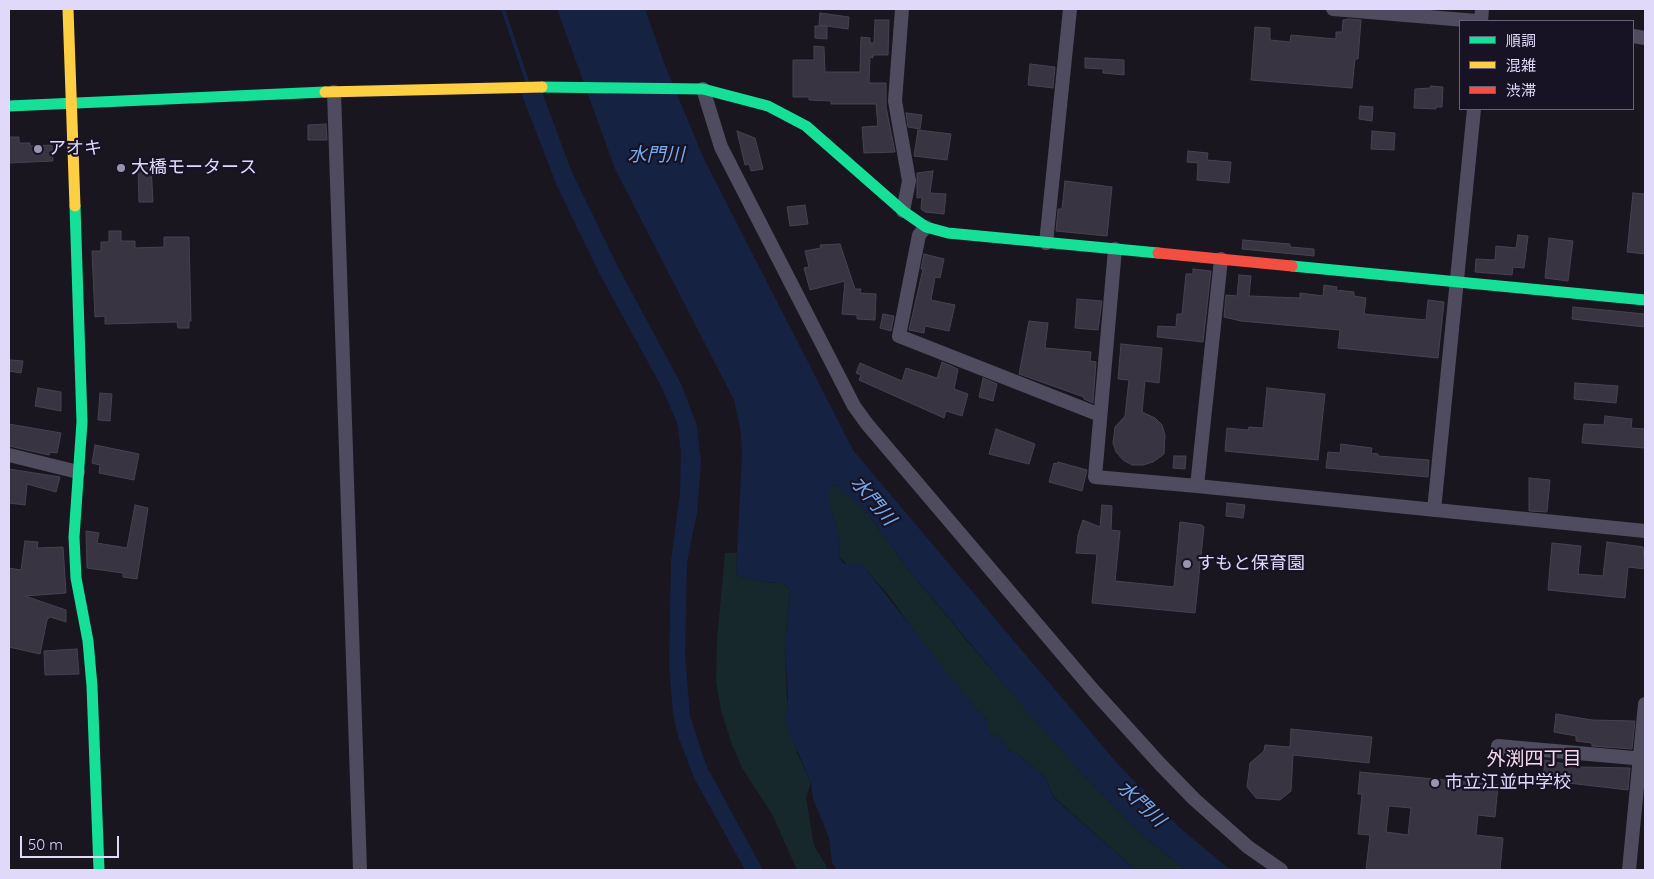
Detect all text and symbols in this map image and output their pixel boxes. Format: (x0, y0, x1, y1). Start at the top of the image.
legend (1459, 20, 1634, 110)
text: 順調 (1506, 31, 1536, 50)
text: 混雑 (1506, 56, 1536, 75)
text: 渋滞 (1506, 81, 1536, 100)
place label: アオキ (48, 138, 102, 160)
marker: アオキ (32, 143, 44, 155)
water label: 水門川 (628, 144, 684, 166)
place label: 大橋モータース (131, 157, 257, 179)
marker: 大橋モータース (115, 162, 127, 174)
water label: 水門川 (846, 472, 900, 530)
place label: すもと保育園 (1197, 553, 1305, 575)
marker: すもと保育園 (1181, 558, 1193, 570)
district label: 外渕四丁目 (1487, 748, 1581, 770)
place label: 市立江並中学校 (1445, 772, 1571, 794)
water label: 水門川 (1112, 776, 1170, 832)
marker: 市立江並中学校 (1429, 777, 1441, 789)
scale bar (22, 826, 121, 858)
text: 50 m (28, 835, 63, 854)

